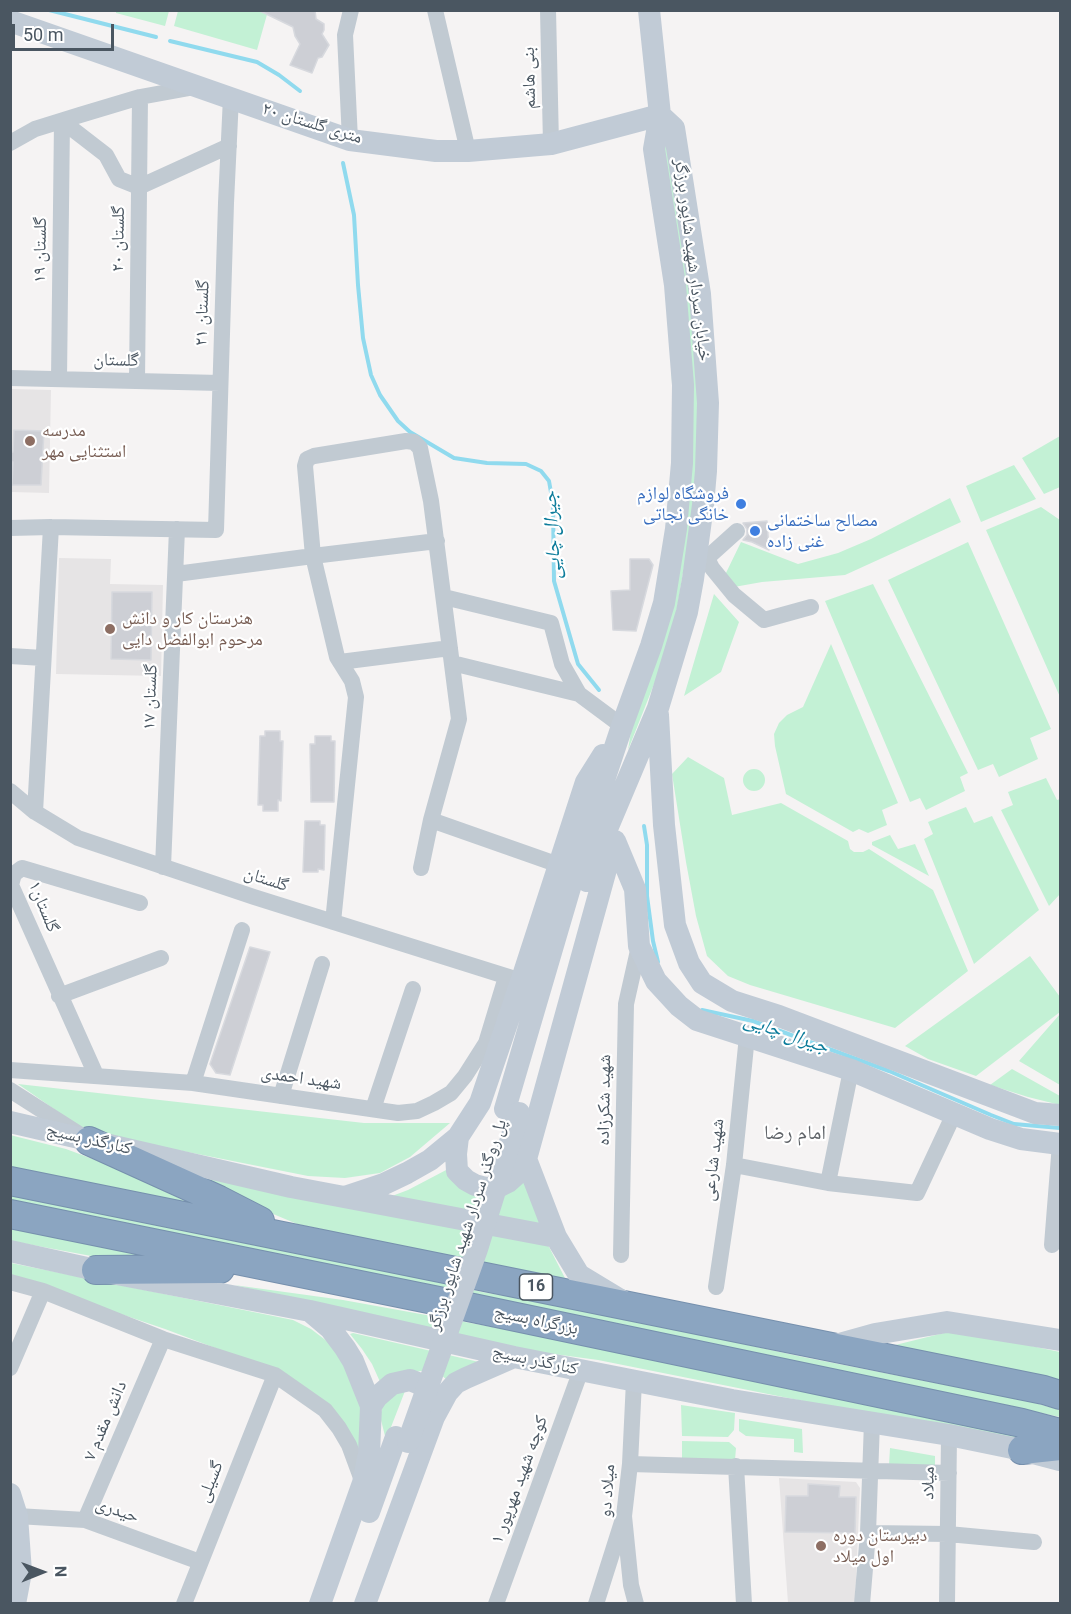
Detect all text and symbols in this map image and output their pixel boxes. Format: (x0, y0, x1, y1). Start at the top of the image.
scale bar (15, 12, 117, 50)
text: 50 m (23, 24, 63, 45)
street label: بنی هاشم (519, 47, 541, 109)
street label: ۲۰ متری گلستان (259, 99, 365, 149)
street label: خیابان سردار شهید شاپور برزگر (669, 158, 715, 362)
street label: گلستان ۲۰ (108, 206, 130, 272)
street label: گلستان ۱۹ (30, 217, 52, 283)
street label: گلستان ۲۱ (191, 280, 215, 346)
street label: گلستان (93, 350, 139, 372)
place label: مدرسه استثنایی مهر (42, 420, 126, 462)
marker: مدرسه استثنایی مهر (23, 434, 37, 448)
place label: فروشگاه لوازم خانگی نجاتی (637, 483, 729, 526)
water label: جیرال چایی (539, 490, 567, 580)
marker: فروشگاه لوازم خانگی نجاتی (734, 497, 748, 511)
place label: مصالح ساختمانی غنی زاده (767, 510, 878, 552)
marker: مصالح ساختمانی غنی زاده (748, 524, 762, 538)
place label: هنرستان کار و دانش مرحوم ابوالفضل دایی (122, 608, 263, 650)
marker: هنرستان کار و دانش مرحوم ابوالفضل دایی (103, 622, 117, 636)
street label: گلستان ۱۷ (139, 664, 163, 730)
street label: گلستان (241, 863, 291, 897)
street label: گلستان۱ (23, 878, 63, 936)
water label: جیرال چایی (741, 1008, 831, 1060)
street label: شهید شکرزاده (593, 1054, 617, 1146)
street label: شهید احمدی (259, 1063, 343, 1095)
street label: پل روگذر سردار شهید شاپور برزگر (424, 1117, 512, 1333)
street label: شهید شارعی (698, 1118, 730, 1202)
street label: کنارگذر بسیج (44, 1120, 134, 1160)
district label: امام رضا (764, 1122, 826, 1146)
road number: 16 (520, 1274, 552, 1300)
street label: بزرگراه بسیج (492, 1302, 580, 1340)
street label: کنارگذر بسیج (490, 1341, 580, 1381)
street label: دانش مقدم ۷ (80, 1378, 132, 1464)
street label: کوچه شهید مهرپور ۱ (487, 1413, 553, 1547)
street label: گسیلی (193, 1458, 229, 1506)
street label: میلاد دو (595, 1464, 621, 1518)
street label: میلاد (918, 1466, 940, 1500)
street label: حیدری (92, 1494, 142, 1528)
place label: دبیرستان دوره اول میلاد (833, 1525, 927, 1568)
marker: دبیرستان دوره اول میلاد (814, 1539, 828, 1553)
north arrow (12, 1542, 72, 1602)
text: N (51, 1566, 70, 1577)

